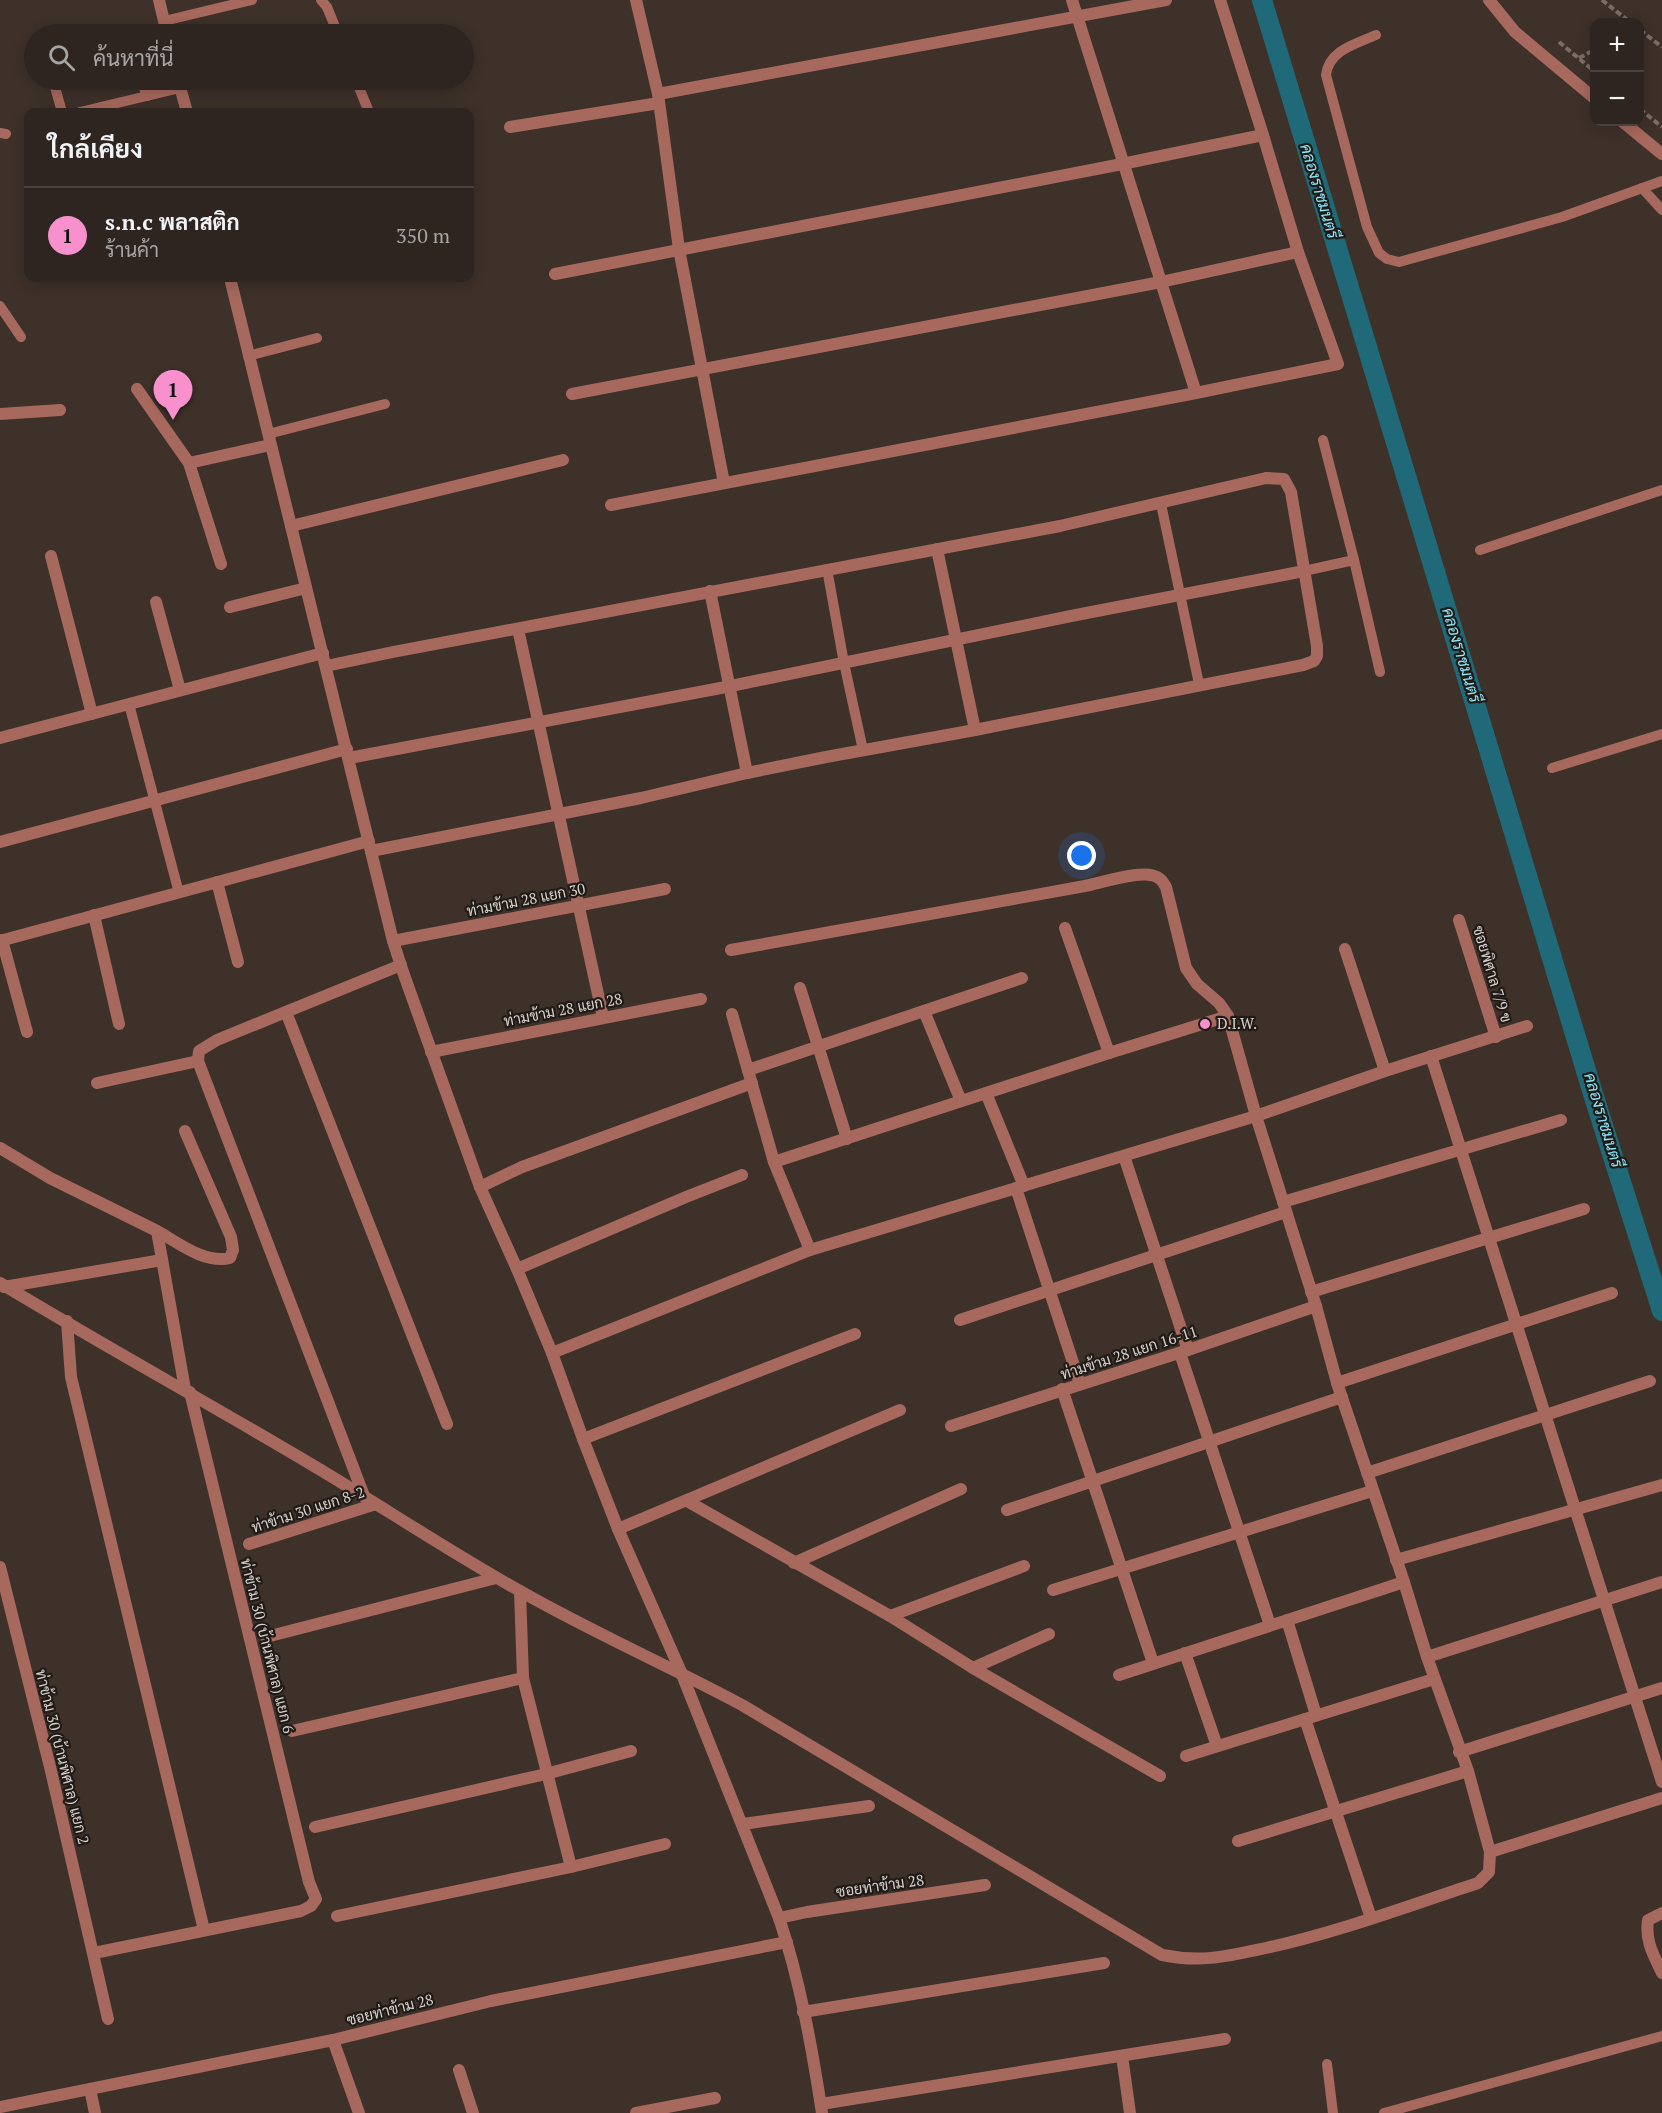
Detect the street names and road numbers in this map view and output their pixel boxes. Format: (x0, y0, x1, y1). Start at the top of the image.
street label: ท่ามข้าม 28 แยก 30 (465, 878, 587, 920)
street label: ซอยพิศาล 7/9 ข (1469, 923, 1517, 1024)
street label: ท่ามข้าม 28 แยก 28 (502, 988, 624, 1030)
street label: ท่ามข้าม 28 แยก 16-11 (1058, 1320, 1200, 1384)
street label: ท่าข้าม 30 แยก 8-2 (249, 1481, 367, 1537)
street label: ท่าข้าม 30 (บ้านพิศาล) แยก 6 (237, 1556, 299, 1735)
street label: ท่าข้าม 30 (บ้านพิศาล) แยก 2 (32, 1667, 94, 1846)
street label: ซอยท่าข้าม 28 (835, 1869, 925, 1901)
street label: ซอยท่าข้าม 28 (344, 1989, 435, 2029)

